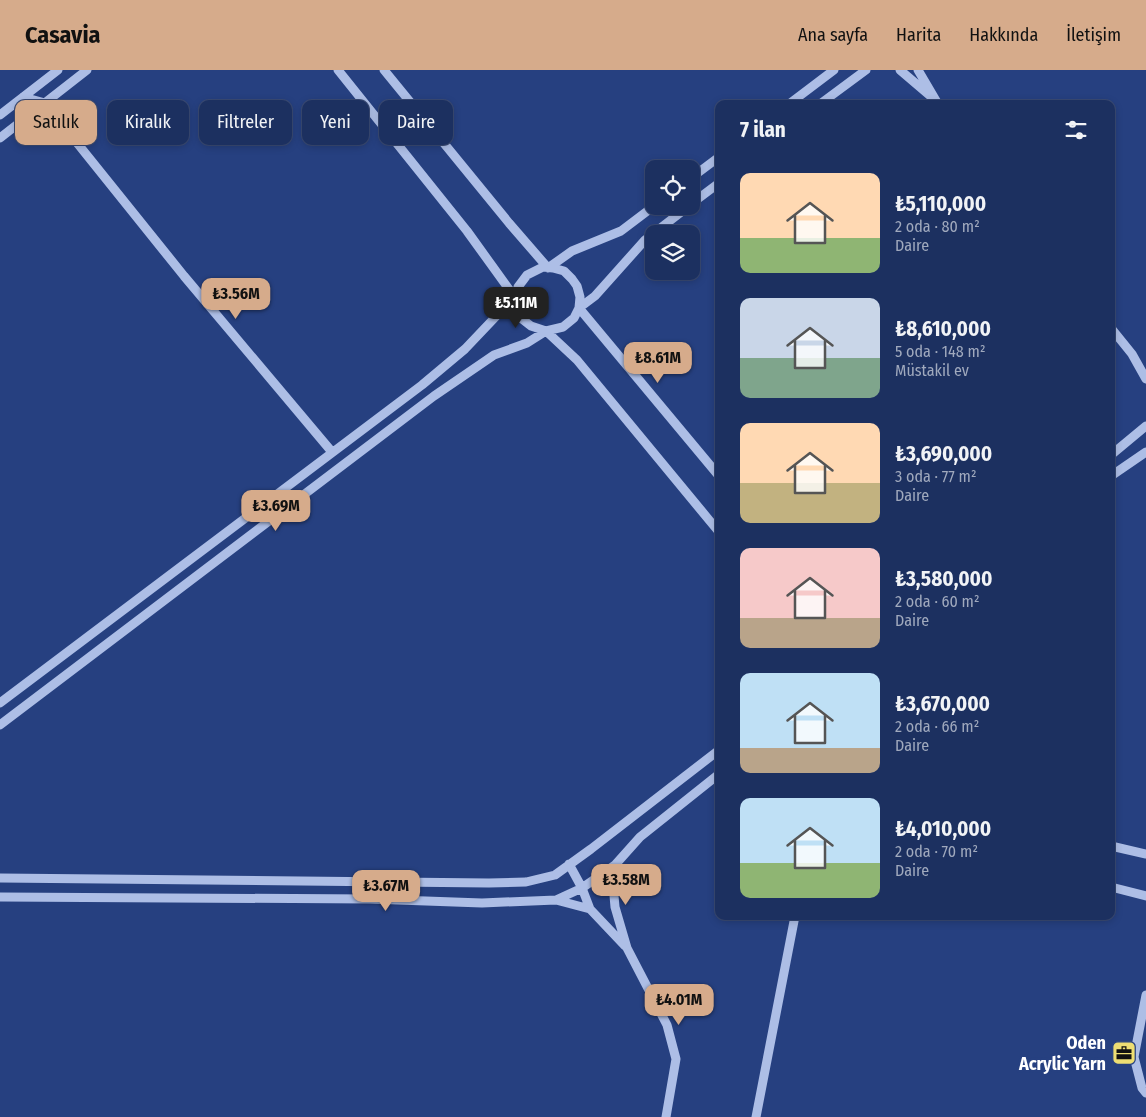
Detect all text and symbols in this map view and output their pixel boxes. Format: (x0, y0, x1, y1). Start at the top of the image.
text: Casavia (25, 21, 101, 49)
text: Ana sayfa (798, 24, 868, 46)
text: Harita (896, 24, 941, 46)
text: Hakkında (969, 24, 1038, 46)
text: İletişim (1066, 24, 1121, 46)
chip: Satılık (15, 100, 97, 145)
chip: Kiralık (107, 100, 189, 145)
chip: Filtreler (199, 100, 292, 145)
chip: Yeni (302, 100, 369, 145)
chip: Daire (379, 100, 453, 145)
icon: filters (1062, 116, 1090, 144)
text: 7 ilan (740, 117, 786, 143)
map controls (645, 160, 700, 280)
button: locate (645, 160, 700, 215)
text: ₺5,110,000 (895, 191, 986, 217)
icon: home (780, 193, 840, 253)
text: 2 oda · 80 m² (895, 217, 980, 236)
button: layers (645, 225, 700, 280)
text: Daire (895, 236, 929, 255)
pin: ₺3.56M (195, 278, 277, 320)
text: ₺3.56M (212, 284, 260, 303)
pin: ₺5.11M (475, 286, 557, 329)
text: ₺5.11M (495, 293, 537, 312)
text: ₺8,610,000 (895, 316, 991, 342)
icon: home (780, 318, 840, 378)
pin: ₺8.61M (617, 342, 699, 384)
text: 5 oda · 148 m² (895, 342, 986, 361)
text: ₺8.61M (635, 348, 681, 367)
text: Müstakil ev (895, 361, 969, 380)
text: ₺3,690,000 (895, 441, 992, 467)
icon: home (780, 443, 840, 503)
text: 3 oda · 77 m² (895, 467, 977, 486)
text: Daire (895, 486, 929, 505)
pin: ₺3.69M (235, 490, 317, 532)
text: ₺3.69M (252, 496, 300, 515)
text: ₺3,580,000 (895, 566, 993, 592)
icon: home (780, 568, 840, 628)
text: 2 oda · 60 m² (895, 592, 980, 611)
text: Daire (895, 611, 929, 630)
text: ₺3,670,000 (895, 691, 990, 717)
icon: home (780, 693, 840, 753)
text: 2 oda · 66 m² (895, 717, 979, 736)
text: Daire (895, 736, 929, 755)
text: ₺4,010,000 (895, 816, 991, 842)
icon: home (780, 818, 840, 878)
text: 2 oda · 70 m² (895, 842, 978, 861)
text: Daire (895, 861, 929, 880)
pin: ₺3.58M (585, 864, 667, 906)
pin: ₺3.67M (345, 870, 427, 912)
text: ₺3.58M (602, 870, 650, 889)
text: ₺3.67M (363, 876, 409, 895)
pin: ₺4.01M (638, 984, 720, 1026)
text: ₺4.01M (656, 990, 702, 1009)
place label: Oden Acrylic Yarn (1018, 1032, 1106, 1075)
office icon: Oden Acrylic Yarn (1111, 1040, 1137, 1066)

